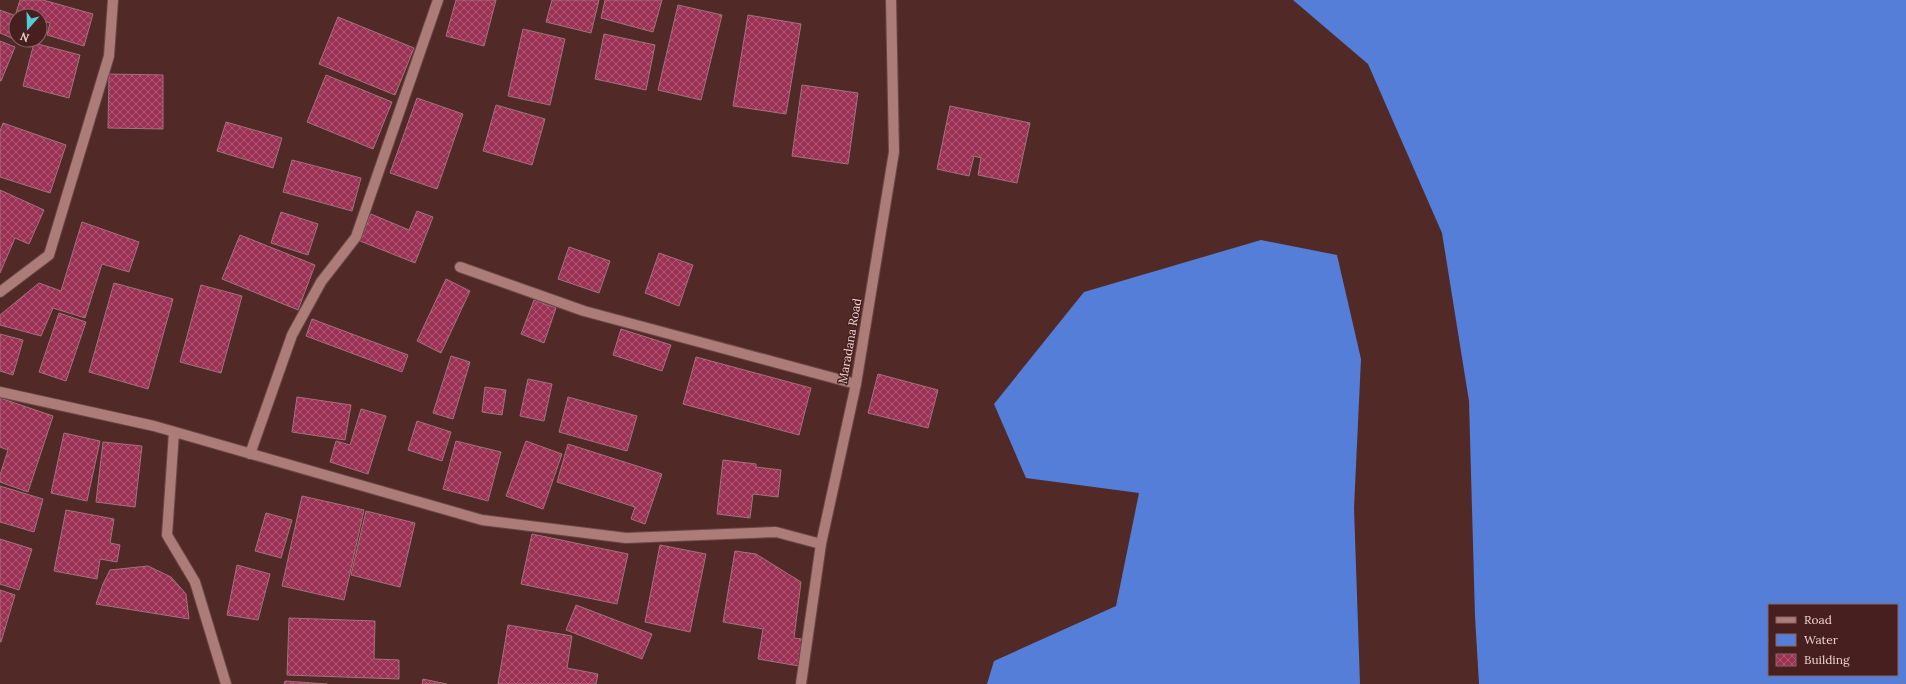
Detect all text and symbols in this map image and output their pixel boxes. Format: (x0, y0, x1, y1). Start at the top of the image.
north arrow (8, 8, 48, 48)
text: N (18, 29, 31, 45)
street label: Maradana Road (835, 297, 864, 385)
legend (1768, 604, 1898, 676)
text: Road (1804, 612, 1832, 627)
text: Water (1804, 632, 1839, 647)
text: Building (1804, 652, 1850, 667)

